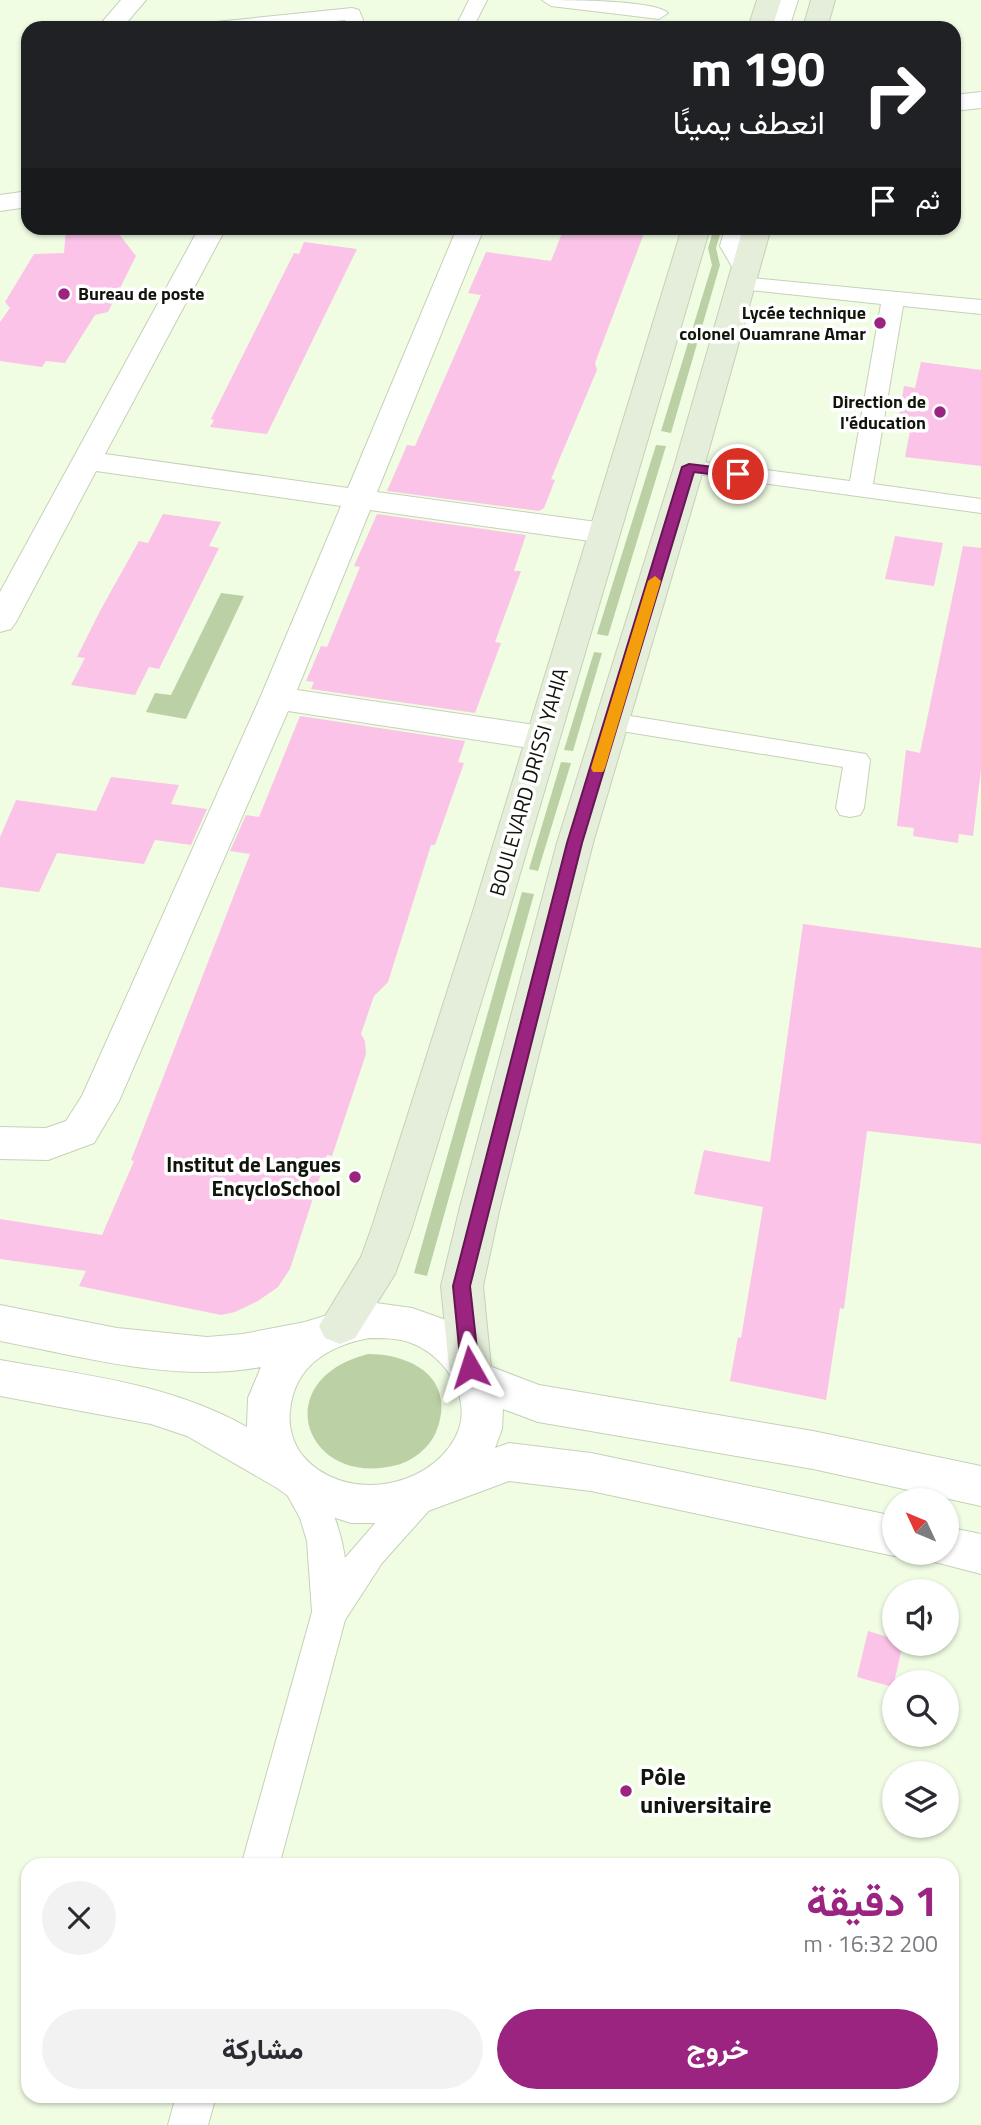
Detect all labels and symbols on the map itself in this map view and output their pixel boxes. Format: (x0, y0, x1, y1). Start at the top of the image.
place label: Bureau de poste (78, 280, 205, 307)
marker: Bureau de poste (56, 286, 72, 302)
place label: Lycée technique colonel Ouamrane Amar (679, 299, 866, 347)
marker: Lycée technique colonel Ouamrane Amar (872, 315, 888, 331)
place label: Direction de l'éducation (832, 388, 926, 436)
marker: Direction de l'éducation (932, 404, 948, 420)
pin (708, 444, 768, 504)
street label: BOULEVARD DRISSI YAHIA (480, 663, 576, 900)
place label: Institut de Langues EncycloSchool (166, 1148, 341, 1204)
marker: Institut de Langues EncycloSchool (347, 1169, 363, 1185)
position arrow (433, 1330, 507, 1404)
north arrow (882, 1488, 959, 1564)
place label: Pôle universitaire (640, 1758, 772, 1822)
marker: Pôle universitaire (618, 1783, 634, 1799)

